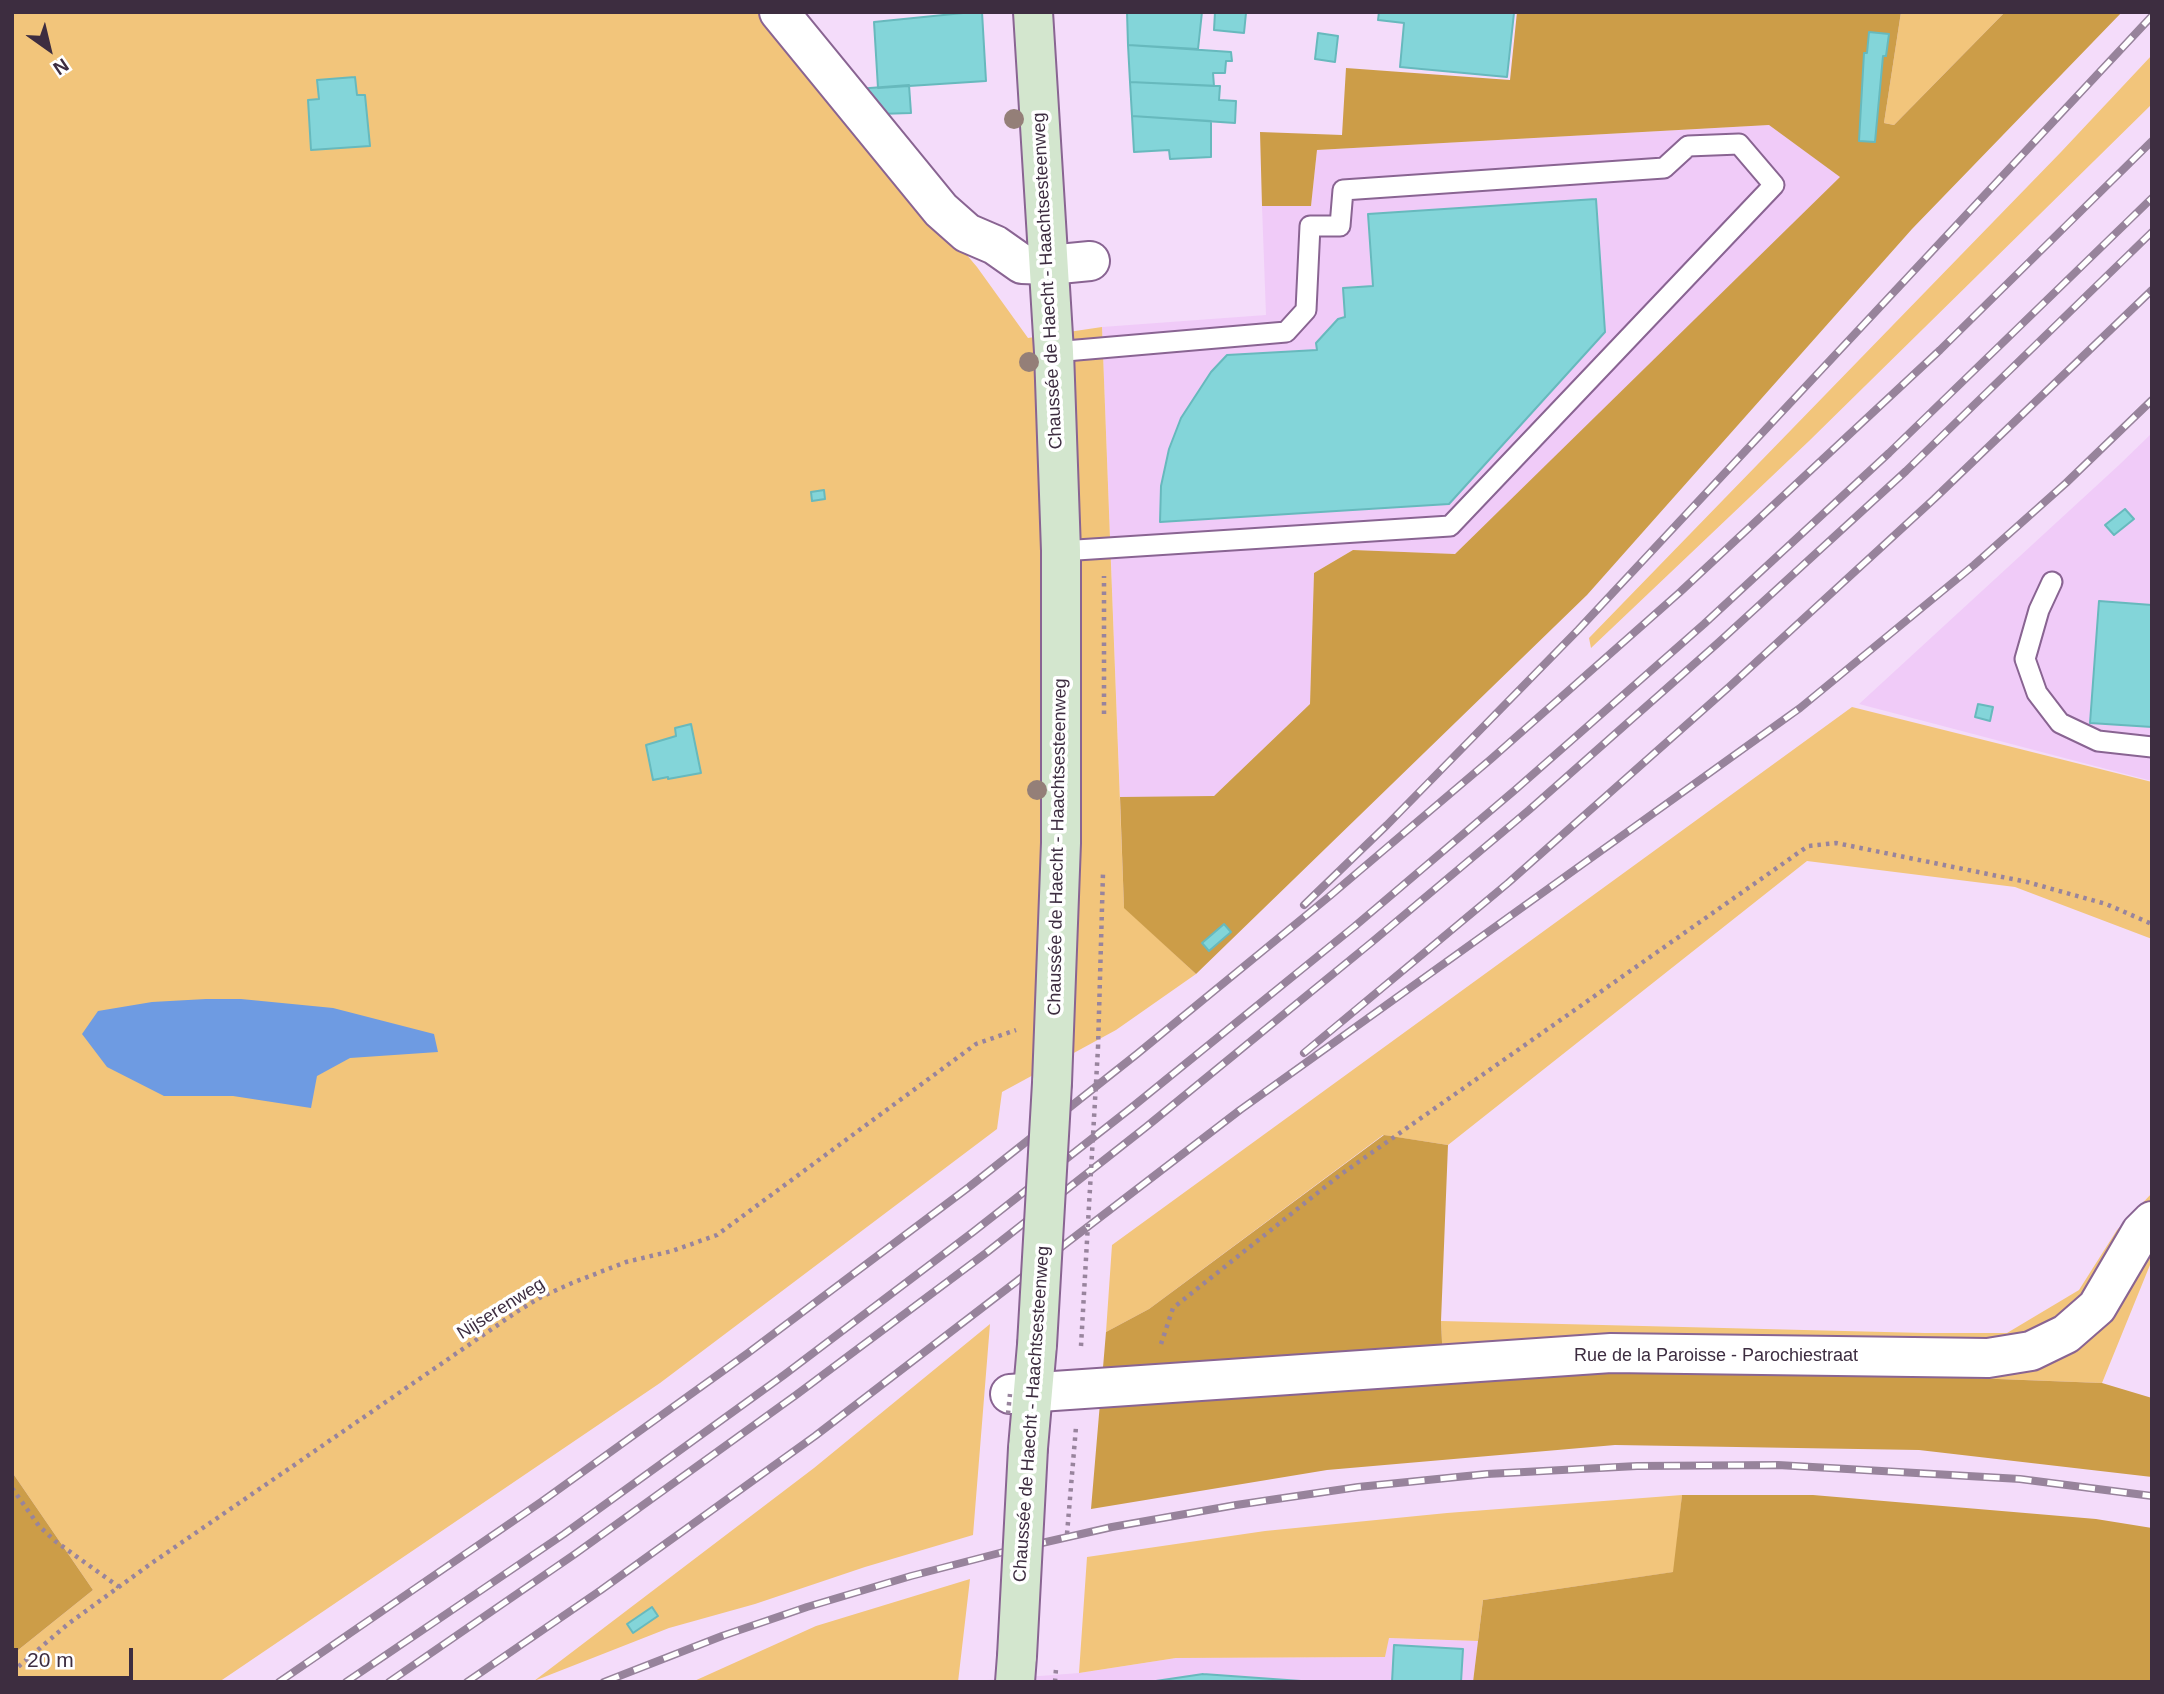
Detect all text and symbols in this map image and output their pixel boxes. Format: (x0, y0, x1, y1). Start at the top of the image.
north arrow (14, 14, 84, 84)
text: N (49, 54, 73, 79)
street label: Chaussée de Haecht - Haachtsesteenweg (1028, 112, 1068, 450)
street label: Chaussée de Haecht - Haachtsesteenweg (1044, 678, 1072, 1016)
street label: Chaussée de Haecht - Haachtsesteenweg (1009, 1245, 1055, 1583)
street label: Nijserenweg (453, 1274, 549, 1344)
street label: Rue de la Paroisse - Parochiestraat (1574, 1345, 1858, 1367)
scale bar (18, 1634, 136, 1678)
text: 20 m (27, 1648, 74, 1671)

